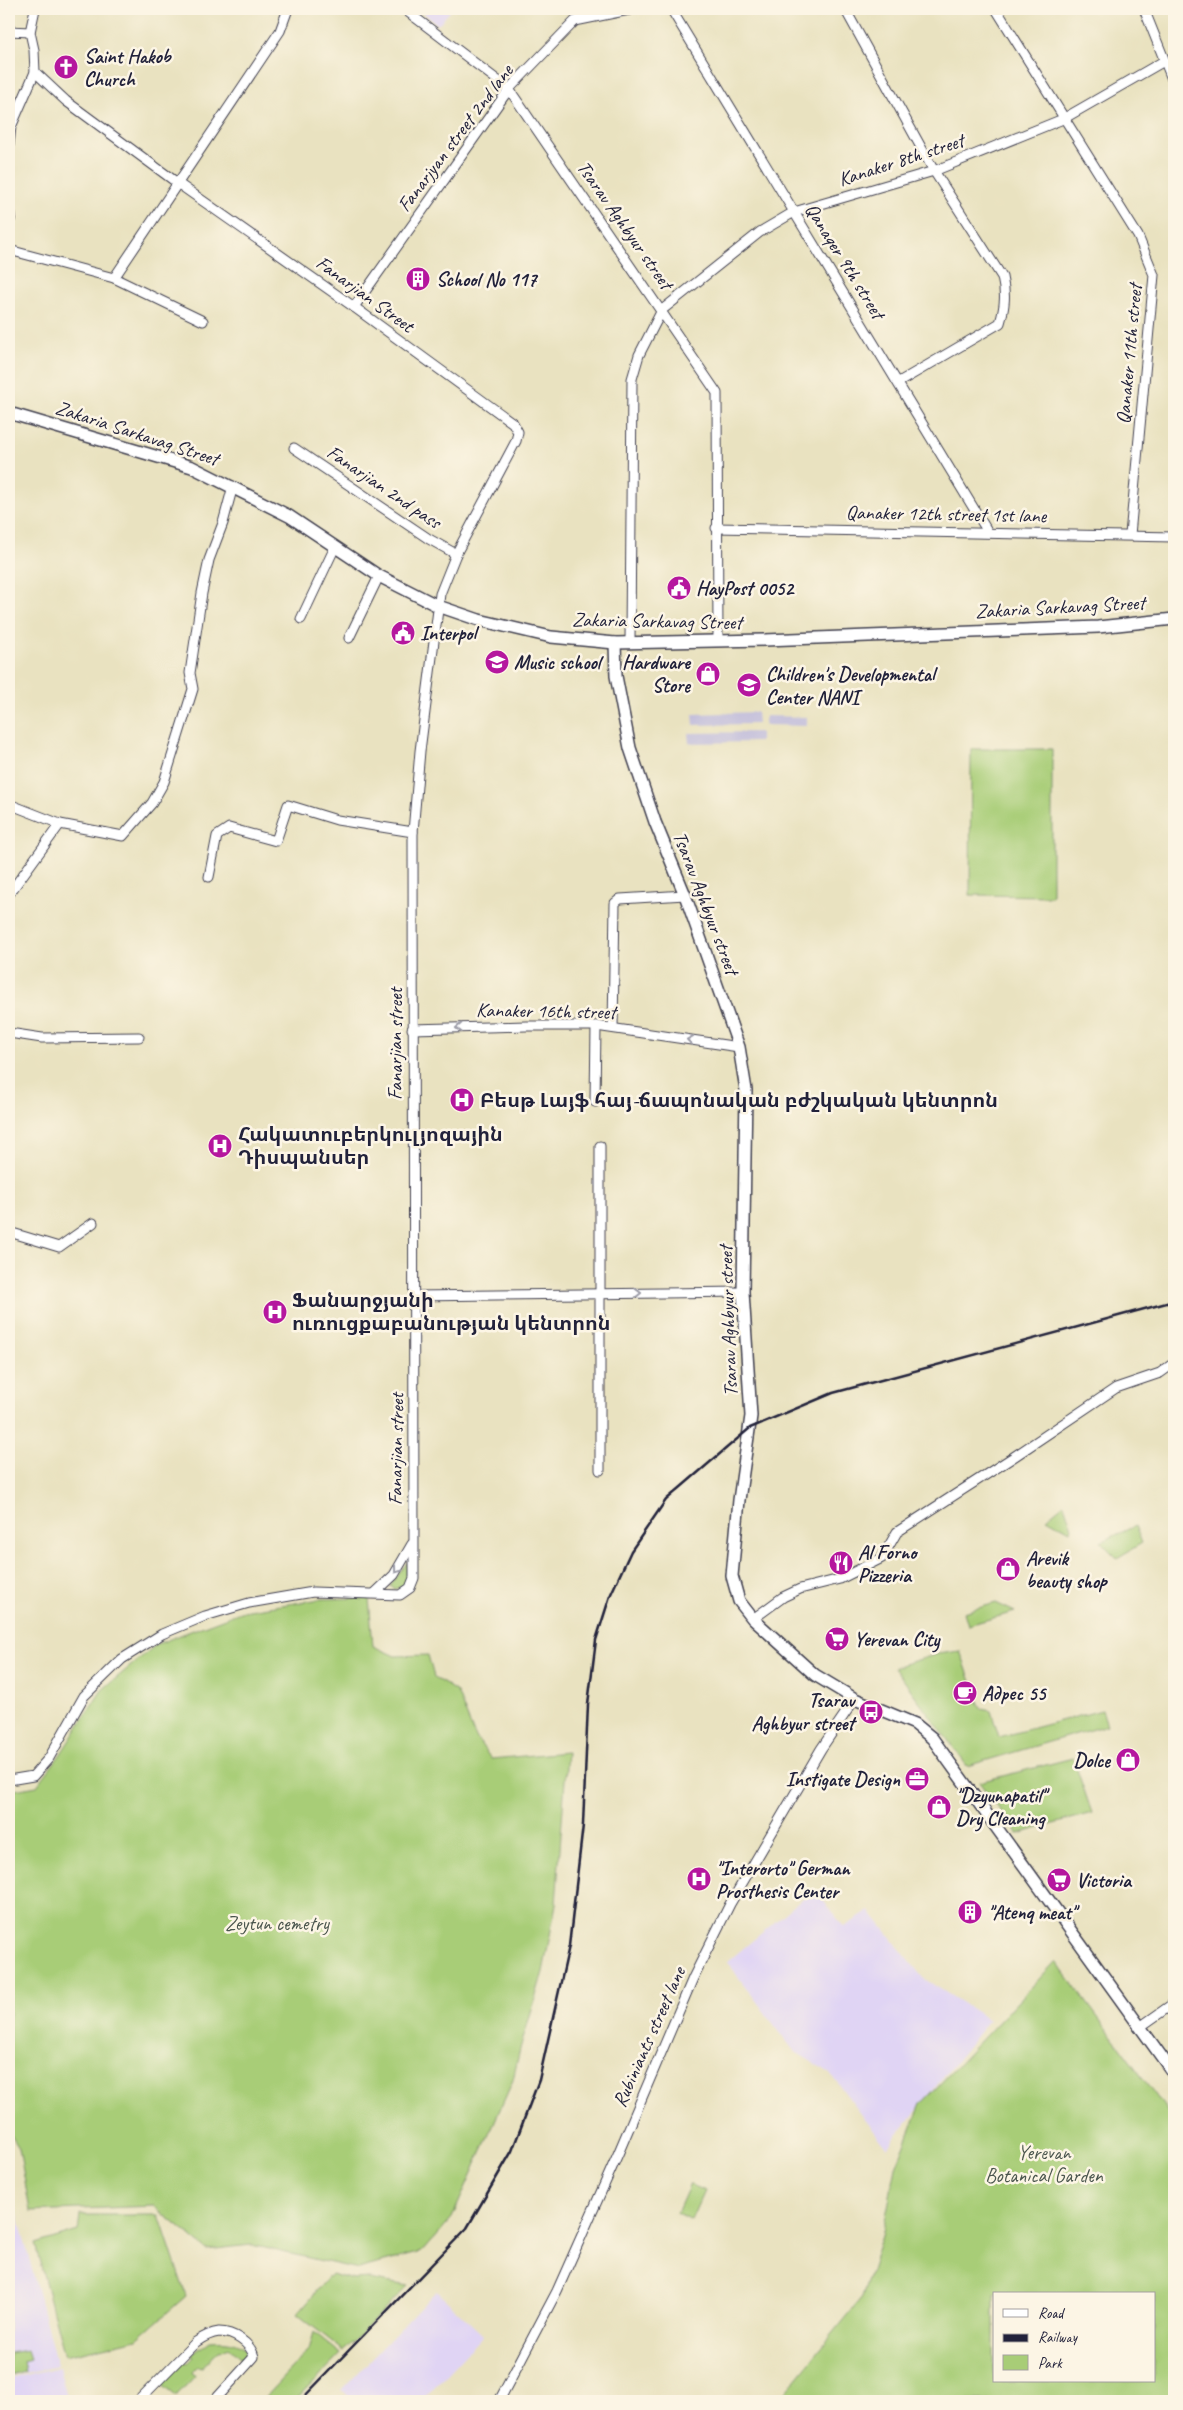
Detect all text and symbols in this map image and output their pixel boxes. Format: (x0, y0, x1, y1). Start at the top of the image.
place label: Saint Hakob Church (84, 44, 173, 92)
church icon: Saint Hakob Church (53, 54, 79, 80)
street label: Fanarjyan street 2nd lane (392, 58, 519, 217)
street label: Kanaker 8th street (835, 127, 970, 192)
street label: Tsarav Aghbyur street (571, 156, 680, 297)
street label: Qanaqer 9th street (800, 199, 892, 326)
street label: Fanarjian Street (311, 250, 421, 339)
building icon: School No 117 (405, 266, 431, 292)
place label: School No 117 (436, 267, 538, 292)
street label: Qanaker 11th street (1110, 280, 1148, 425)
street label: Zakaria Sarkavag Street (52, 395, 225, 472)
street label: Fanarjian 2nd pass (322, 440, 448, 536)
street label: Qanaker 12th street 1st lane (846, 500, 1048, 528)
public building icon: HayPost 0052 (666, 575, 692, 601)
place label: HayPost 0052 (696, 576, 795, 601)
street label: Zakaria Sarkavag Street (975, 590, 1149, 624)
street label: Zakaria Sarkavag Street (572, 607, 746, 635)
public building icon: Interpol (390, 620, 416, 646)
place label: Interpol (420, 621, 479, 646)
school or university icon: Music school (484, 649, 510, 675)
place label: Music school (514, 650, 604, 675)
place label: Hardware Store (622, 650, 691, 698)
shop icon: Hardware Store (695, 661, 721, 687)
place label: Children's Developmental Center NANI (766, 662, 938, 710)
school or university icon: Children's Developmental Center NANI (736, 672, 762, 698)
street label: Tsarav Aghbyur street (667, 828, 746, 981)
street label: Fanarjian street (383, 986, 408, 1100)
street label: Kanaker 16th street (476, 997, 619, 1025)
one-way arrow (455, 1023, 462, 1033)
one-way arrow (686, 1035, 694, 1046)
hospital icon: Բեսթ Լայֆ հայ-ճապոնական բժշկական կենտրոն (449, 1087, 475, 1113)
place label: Բեսթ Լայֆ հայ-ճապոնական բժշկական կենտրոն (480, 1088, 998, 1113)
place label: Հակատուբերկուլյոզային Դիսպանսեր (238, 1122, 503, 1170)
hospital icon: Հակատուբերկուլյոզային Դիսպանսեր (207, 1133, 233, 1159)
street label: Tsarav Aghbyur street (713, 1242, 743, 1397)
place label: Ֆանարջյանի ուռուցքաբանության կենտրոն (292, 1288, 611, 1336)
one-way arrow (635, 1288, 643, 1299)
hospital icon: Ֆանարջյանի ուռուցքաբանության կենտրոն (262, 1299, 288, 1325)
street label: Fanarjian street (383, 1390, 410, 1505)
place label: Al Forno Pizzeria (858, 1540, 918, 1588)
place label: Arevik beauty shop (1026, 1546, 1108, 1594)
restaurant icon: Al Forno Pizzeria (828, 1550, 854, 1576)
shop icon: Arevik beauty shop (995, 1556, 1021, 1582)
one-way arrow (394, 1564, 403, 1574)
supermarket icon: Yerevan City (824, 1626, 850, 1652)
place label: Yerevan City (854, 1627, 942, 1653)
cafe icon: Адрес 55 (952, 1680, 978, 1706)
place label: Адрес 55 (982, 1681, 1048, 1706)
place label: Tsarav Aghbyur street (752, 1688, 857, 1736)
bus stop icon: Tsarav Aghbyur street (858, 1699, 884, 1725)
shop icon: Dolce (1115, 1747, 1141, 1773)
place label: Dolce (1073, 1748, 1111, 1773)
office icon: Instigate Design (904, 1766, 930, 1792)
place label: Instigate Design (786, 1767, 901, 1792)
place label: "Dzyunapatil" Dry Cleaning (956, 1783, 1050, 1832)
shop icon: "Dzyunapatil" Dry Cleaning (926, 1794, 952, 1820)
place label: "Interorto" German Prosthesis Center (716, 1856, 851, 1904)
hospital icon: "Interorto" German Prosthesis Center (686, 1866, 712, 1892)
supermarket icon: Victoria (1046, 1867, 1072, 1893)
place label: Victoria (1076, 1868, 1133, 1893)
building icon: "Atenq meat" (957, 1899, 983, 1925)
place label: "Atenq meat" (988, 1900, 1080, 1925)
park label: Zeytun cemetry (225, 1911, 330, 1936)
street label: Rubiniants street lane (607, 1962, 692, 2111)
park label: Yerevan Botanical Garden (985, 2140, 1104, 2188)
legend (993, 2292, 1156, 2382)
text: Road (1038, 2304, 1065, 2323)
text: Railway (1038, 2328, 1079, 2347)
text: Park (1038, 2354, 1063, 2373)

